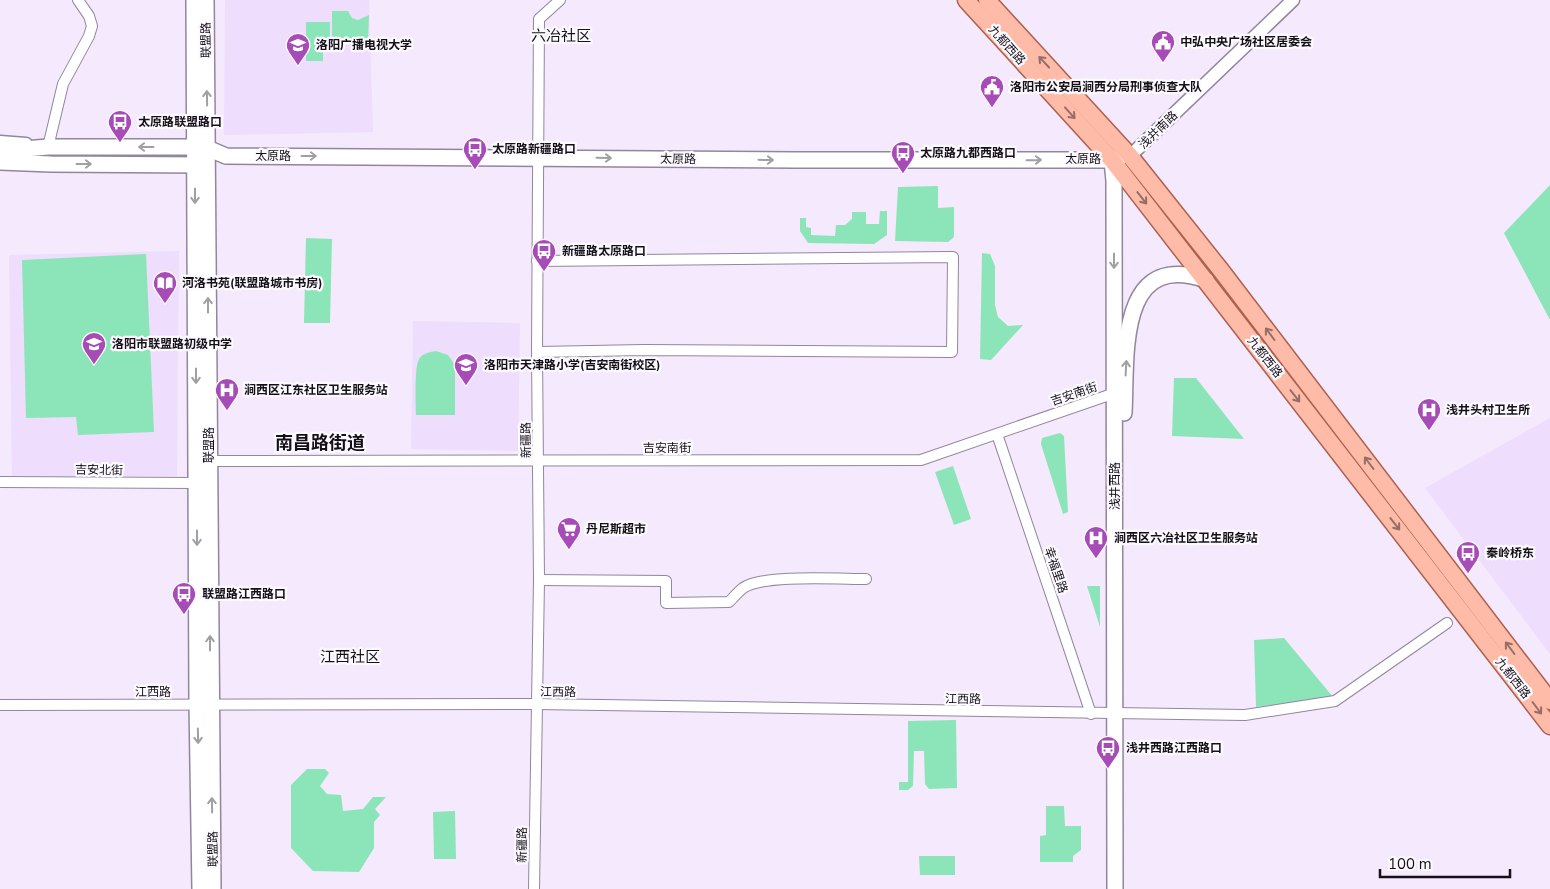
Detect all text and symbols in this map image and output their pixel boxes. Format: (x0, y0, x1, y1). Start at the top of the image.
street label: 联盟路 (198, 22, 214, 58)
street label: 九都西路 (985, 22, 1029, 68)
district label: 六冶社区 (531, 26, 591, 46)
public building icon: 中弘中央广场社区居委会 (1150, 29, 1176, 63)
school or university icon: 洛阳广播电视大学 (285, 32, 311, 66)
place label: 中弘中央广场社区居委会 (1180, 34, 1312, 50)
place label: 洛阳广播电视大学 (316, 37, 412, 53)
one-way arrow (1039, 56, 1050, 69)
public building icon: 洛阳市公安局涧西分局刑事侦查大队 (979, 74, 1005, 108)
place label: 洛阳市公安局涧西分局刑事侦查大队 (1010, 79, 1202, 95)
one-way arrow (202, 91, 212, 107)
one-way arrow (1064, 107, 1075, 120)
street label: 浅井南路 (1135, 108, 1181, 152)
bus stop icon: 太原路联盟路口 (107, 109, 133, 143)
place label: 太原路联盟路口 (138, 114, 222, 130)
bus stop icon: 太原路新疆路口 (462, 136, 488, 170)
bus stop icon: 太原路九都西路口 (890, 140, 916, 174)
place label: 太原路新疆路口 (492, 141, 576, 157)
one-way arrow (139, 142, 155, 152)
place label: 太原路九都西路口 (920, 145, 1016, 161)
street label: 太原路 (255, 148, 291, 164)
one-way arrow (301, 151, 317, 161)
street label: 太原路 (660, 151, 696, 167)
street label: 太原路 (1065, 151, 1101, 167)
one-way arrow (596, 153, 612, 163)
one-way arrow (758, 155, 774, 165)
one-way arrow (1026, 155, 1042, 164)
one-way arrow (75, 159, 91, 169)
one-way arrow (190, 188, 200, 204)
one-way arrow (1136, 191, 1147, 204)
bus stop icon: 新疆路太原路口 (531, 238, 557, 272)
place label: 新疆路太原路口 (562, 243, 646, 259)
one-way arrow (1109, 252, 1119, 269)
library icon: 河洛书苑(联盟路城市书房) (152, 270, 178, 304)
place label: 河洛书苑(联盟路城市书房) (182, 275, 323, 291)
one-way arrow (203, 298, 213, 314)
one-way arrow (1265, 327, 1275, 341)
school or university icon: 洛阳市联盟路初级中学 (81, 331, 107, 365)
street label: 九都西路 (1244, 333, 1286, 381)
place label: 洛阳市联盟路初级中学 (112, 336, 232, 352)
school or university icon: 洛阳市天津路小学(吉安南街校区) (453, 352, 479, 386)
place label: 洛阳市天津路小学(吉安南街校区) (484, 357, 661, 373)
one-way arrow (1122, 360, 1131, 376)
one-way arrow (191, 368, 201, 384)
hospital icon: 涧西区江东社区卫生服务站 (214, 377, 240, 411)
street label: 吉安南街 (1049, 379, 1099, 409)
place label: 涧西区江东社区卫生服务站 (244, 382, 388, 398)
one-way arrow (1290, 389, 1301, 402)
hospital icon: 浅井头村卫生所 (1416, 397, 1442, 431)
place label: 浅井头村卫生所 (1446, 402, 1530, 418)
street label: 新疆路 (518, 422, 534, 458)
street label: 联盟路 (201, 427, 217, 463)
district label: 南昌路街道 (275, 431, 365, 455)
street label: 吉安南街 (643, 440, 691, 456)
one-way arrow (1363, 457, 1374, 470)
street label: 吉安北街 (75, 462, 123, 478)
street label: 浅井西路 (1107, 462, 1123, 510)
supermarket icon: 丹尼斯超市 (556, 516, 582, 550)
one-way arrow (1389, 517, 1400, 530)
place label: 丹尼斯超市 (586, 521, 646, 537)
hospital icon: 涧西区六冶社区卫生服务站 (1083, 525, 1109, 559)
one-way arrow (192, 530, 202, 546)
place label: 涧西区六冶社区卫生服务站 (1114, 530, 1258, 546)
bus stop icon: 秦岭桥东 (1455, 540, 1481, 574)
street label: 幸福里路 (1041, 545, 1071, 595)
place label: 秦岭桥东 (1486, 545, 1534, 561)
bus stop icon: 联盟路江西路口 (171, 581, 197, 615)
place label: 联盟路江西路口 (202, 586, 286, 602)
one-way arrow (205, 635, 215, 652)
one-way arrow (1504, 642, 1515, 655)
district label: 江西社区 (320, 647, 380, 667)
street label: 九都西路 (1492, 654, 1534, 702)
street label: 江西路 (135, 684, 171, 700)
street label: 江西路 (540, 684, 576, 700)
street label: 江西路 (945, 691, 981, 707)
one-way arrow (1531, 702, 1542, 715)
one-way arrow (193, 728, 203, 744)
bus stop icon: 浅井西路江西路口 (1095, 735, 1121, 769)
place label: 浅井西路江西路口 (1126, 740, 1222, 756)
one-way arrow (207, 798, 217, 814)
street label: 新疆路 (514, 827, 530, 863)
street label: 联盟路 (205, 831, 221, 867)
scale bar (1380, 846, 1510, 878)
text: 100 m (1388, 854, 1432, 874)

